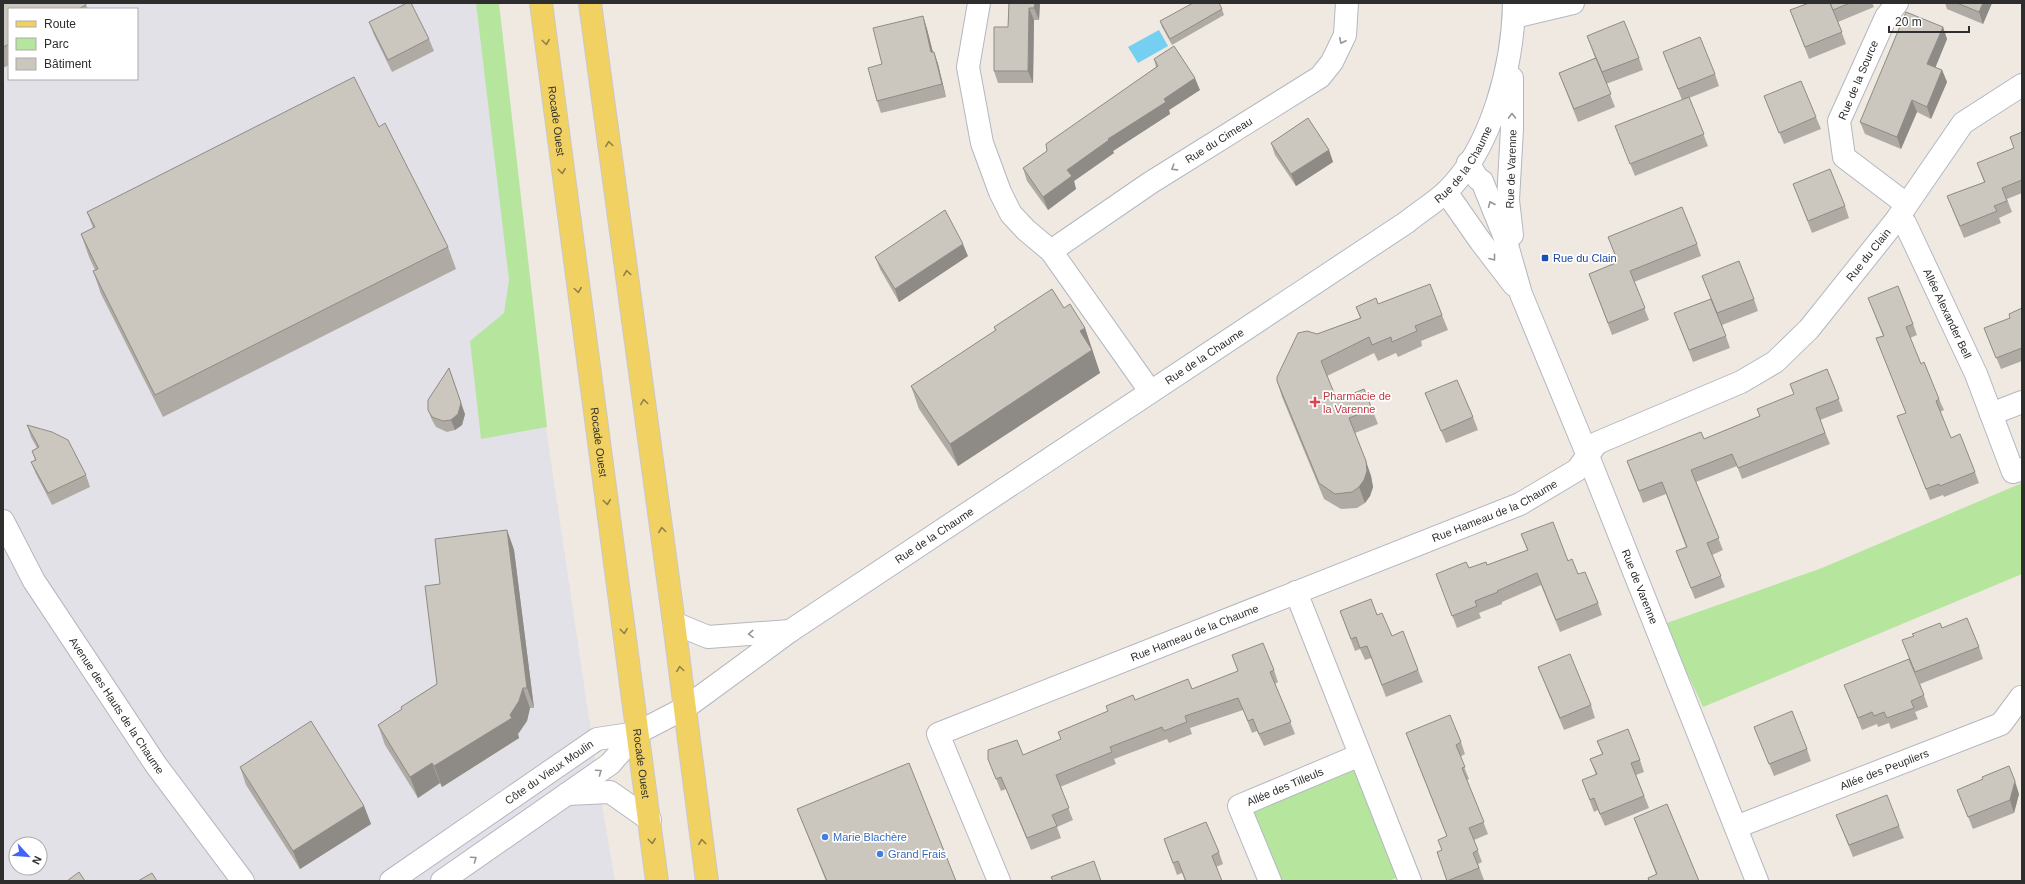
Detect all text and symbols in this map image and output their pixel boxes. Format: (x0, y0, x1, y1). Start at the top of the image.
legend (8, 8, 138, 80)
scale bar (1889, 8, 1969, 34)
text: 20 m (1895, 15, 1922, 29)
text: Route (44, 17, 76, 31)
text: Parc (44, 37, 69, 51)
one-way arrow (1339, 37, 1347, 45)
one-way arrow (541, 39, 550, 45)
street label: Rue de la Source (1836, 39, 1880, 121)
text: Bâtiment (44, 57, 92, 71)
street label: Rocade Ouest (546, 85, 567, 157)
one-way arrow (1508, 113, 1516, 119)
street label: Rue du Cimeau (1183, 115, 1254, 166)
street label: Rue de la Chaume (1432, 124, 1494, 205)
street label: Rue de Varenne (1504, 129, 1518, 209)
one-way arrow (605, 141, 614, 147)
one-way arrow (1171, 163, 1178, 171)
one-way arrow (557, 168, 566, 174)
one-way arrow (1488, 200, 1496, 208)
street label: Rue du Clain (1844, 226, 1893, 284)
place label: Rue du Clain (1553, 252, 1617, 264)
one-way arrow (1488, 253, 1495, 260)
marker: Rue du Clain (1540, 253, 1550, 263)
street label: Allée Alexander Bell (1921, 267, 1974, 360)
one-way arrow (623, 270, 632, 276)
one-way arrow (573, 287, 582, 293)
street label: Rue de la Chaume (1163, 326, 1246, 387)
place label: Pharmacie de la Varenne (1323, 390, 1391, 415)
marker: Pharmacie de la Varenne (1310, 397, 1320, 407)
one-way arrow (640, 398, 649, 405)
street label: Rocade Ouest (588, 407, 610, 478)
street label: Rue Hameau de la Chaume (1430, 477, 1559, 544)
one-way arrow (602, 499, 611, 505)
street label: Rue de la Chaume (893, 505, 976, 566)
one-way arrow (658, 527, 667, 533)
street label: Rue de Varenne (1620, 548, 1660, 626)
street label: Rue Hameau de la Chaume (1129, 602, 1260, 663)
one-way arrow (619, 628, 628, 634)
one-way arrow (748, 629, 754, 638)
street label: Avenue des Hauts de la Chaume (67, 635, 166, 776)
one-way arrow (676, 666, 685, 672)
street label: Rocade Ouest (631, 728, 652, 799)
street label: Côte du Vieux Moulin (503, 737, 596, 807)
street label: Allée des Peupliers (1838, 747, 1931, 792)
street label: Allée des Tilleuls (1245, 765, 1326, 808)
one-way arrow (595, 770, 602, 777)
place label: Marie Blachère (833, 831, 907, 843)
marker: Marie Blachère (820, 832, 830, 842)
north arrow (8, 836, 48, 876)
one-way arrow (647, 838, 656, 844)
one-way arrow (698, 839, 707, 845)
place label: Grand Frais (888, 848, 947, 860)
marker: Grand Frais (875, 849, 885, 859)
text: N (30, 854, 44, 867)
one-way arrow (470, 856, 477, 864)

